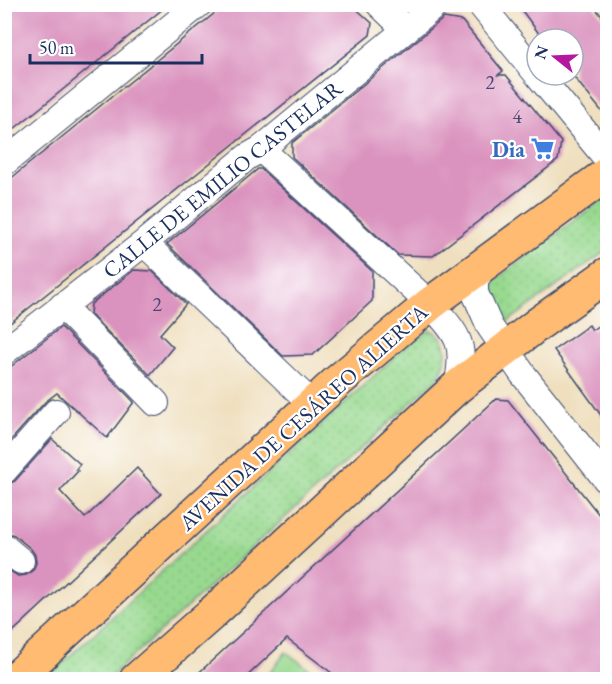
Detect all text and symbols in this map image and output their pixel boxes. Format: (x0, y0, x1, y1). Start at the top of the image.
scale bar (30, 27, 202, 65)
north arrow (525, 27, 585, 87)
text: 50 m (39, 36, 74, 59)
text: N (529, 43, 553, 62)
house number: 2 (485, 69, 495, 95)
street label: CALLE DE EMILIO CASTELAR (97, 74, 348, 285)
house number: 4 (512, 103, 522, 129)
place label: Dia (492, 135, 525, 164)
supermarket icon: Dia (530, 136, 556, 162)
house number: 2 (152, 291, 162, 317)
street label: AVENIDA DE CESÁREO ALIERTA (172, 297, 435, 538)

